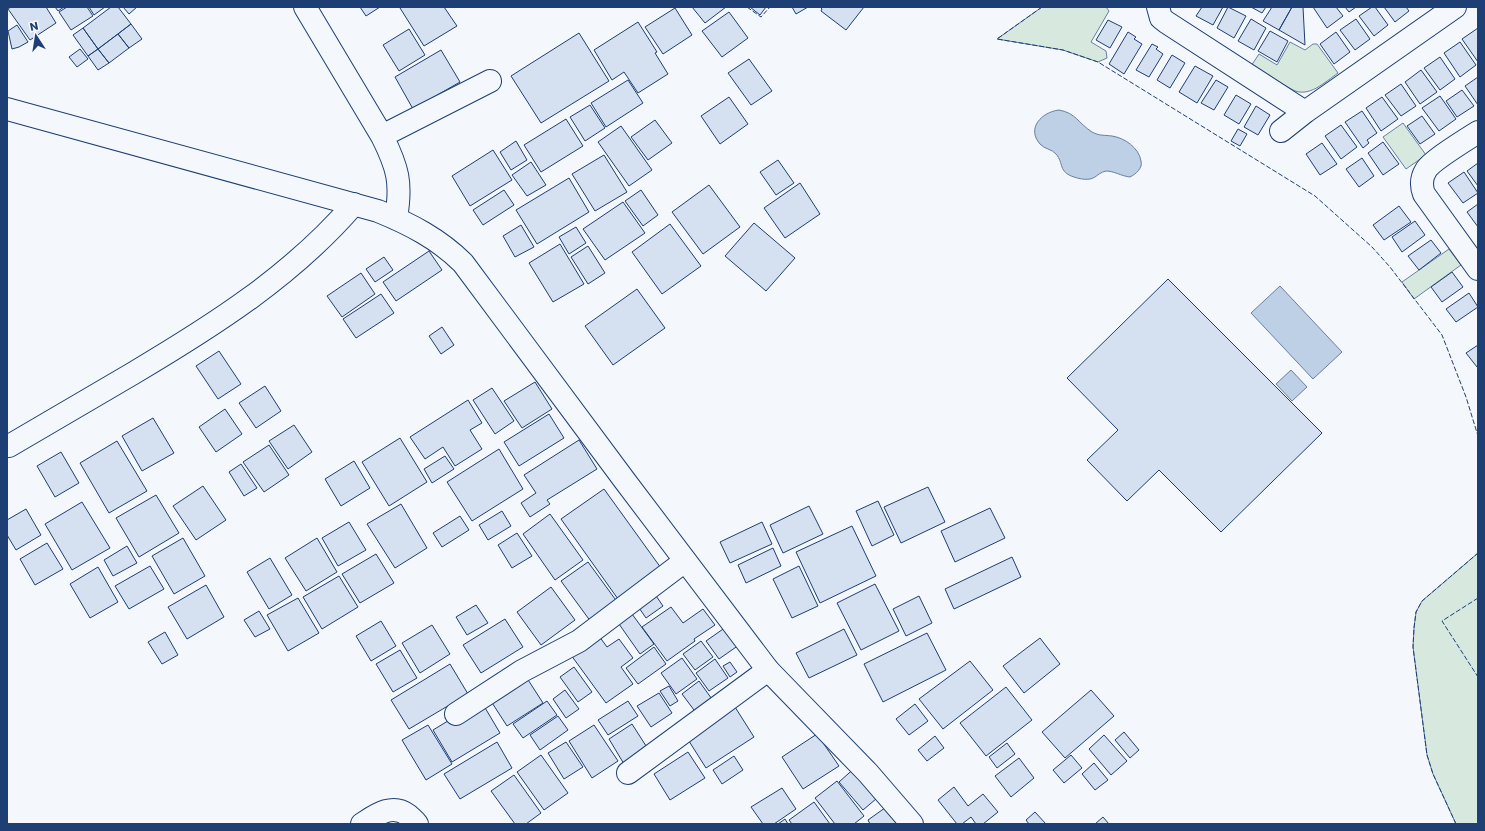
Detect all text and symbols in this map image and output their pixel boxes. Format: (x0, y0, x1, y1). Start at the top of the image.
north arrow (16, 16, 56, 56)
text: N (28, 18, 40, 35)

